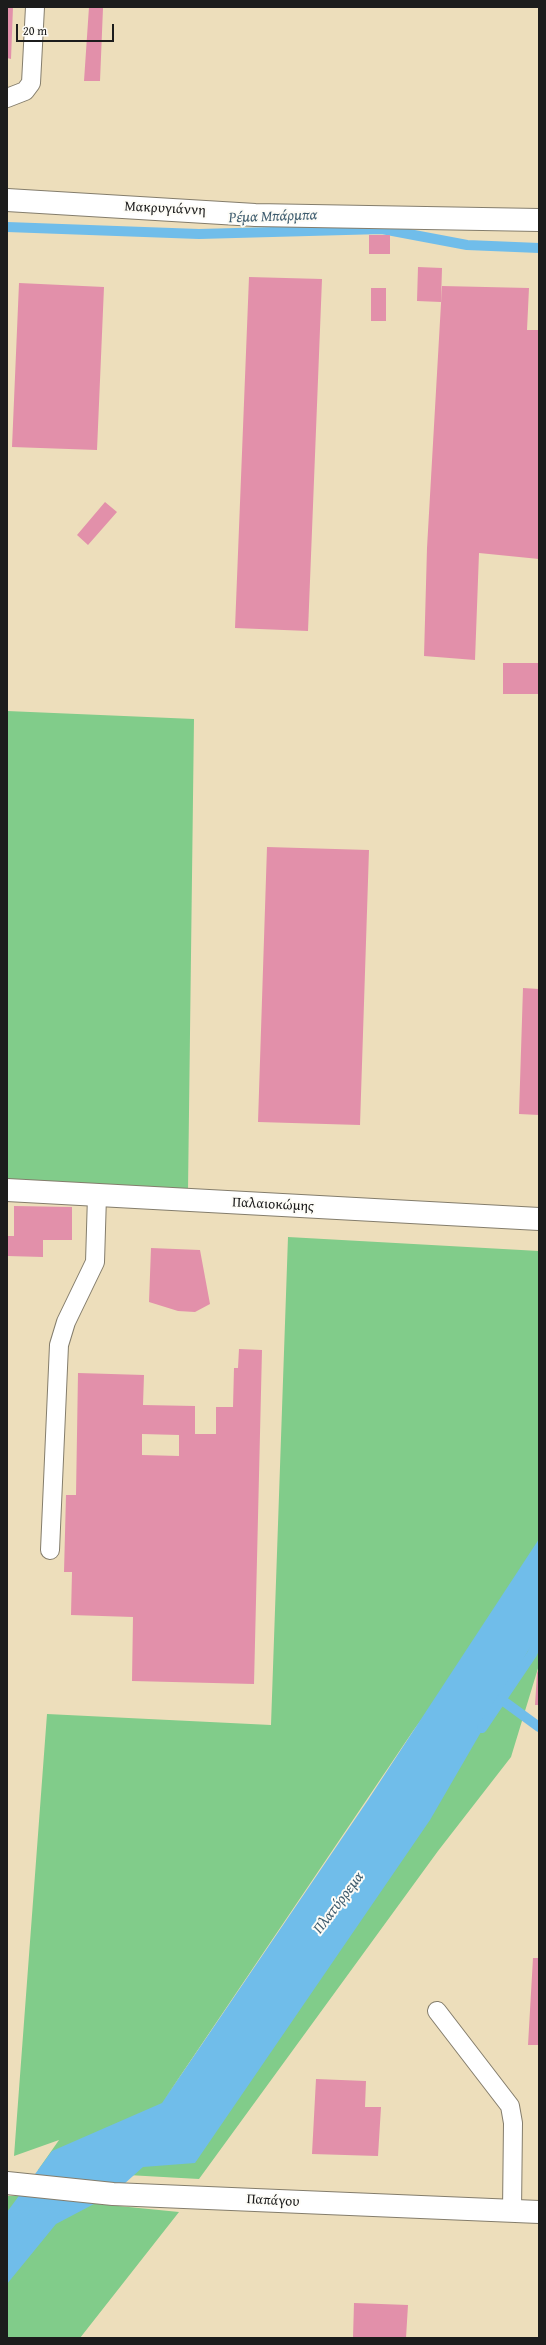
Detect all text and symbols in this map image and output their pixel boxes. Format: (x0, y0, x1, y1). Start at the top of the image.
scale bar (18, 16, 116, 42)
text: 20 m (23, 22, 47, 39)
street label: Μακρυγιάννη (124, 198, 206, 220)
water label: Ρέμα Μπάρμπα (228, 206, 318, 228)
street label: Παλαιοκώμης (232, 1194, 314, 1216)
water label: Πλατύρρεμα (310, 1869, 368, 1937)
street label: Παπάγου (246, 2191, 300, 2211)

